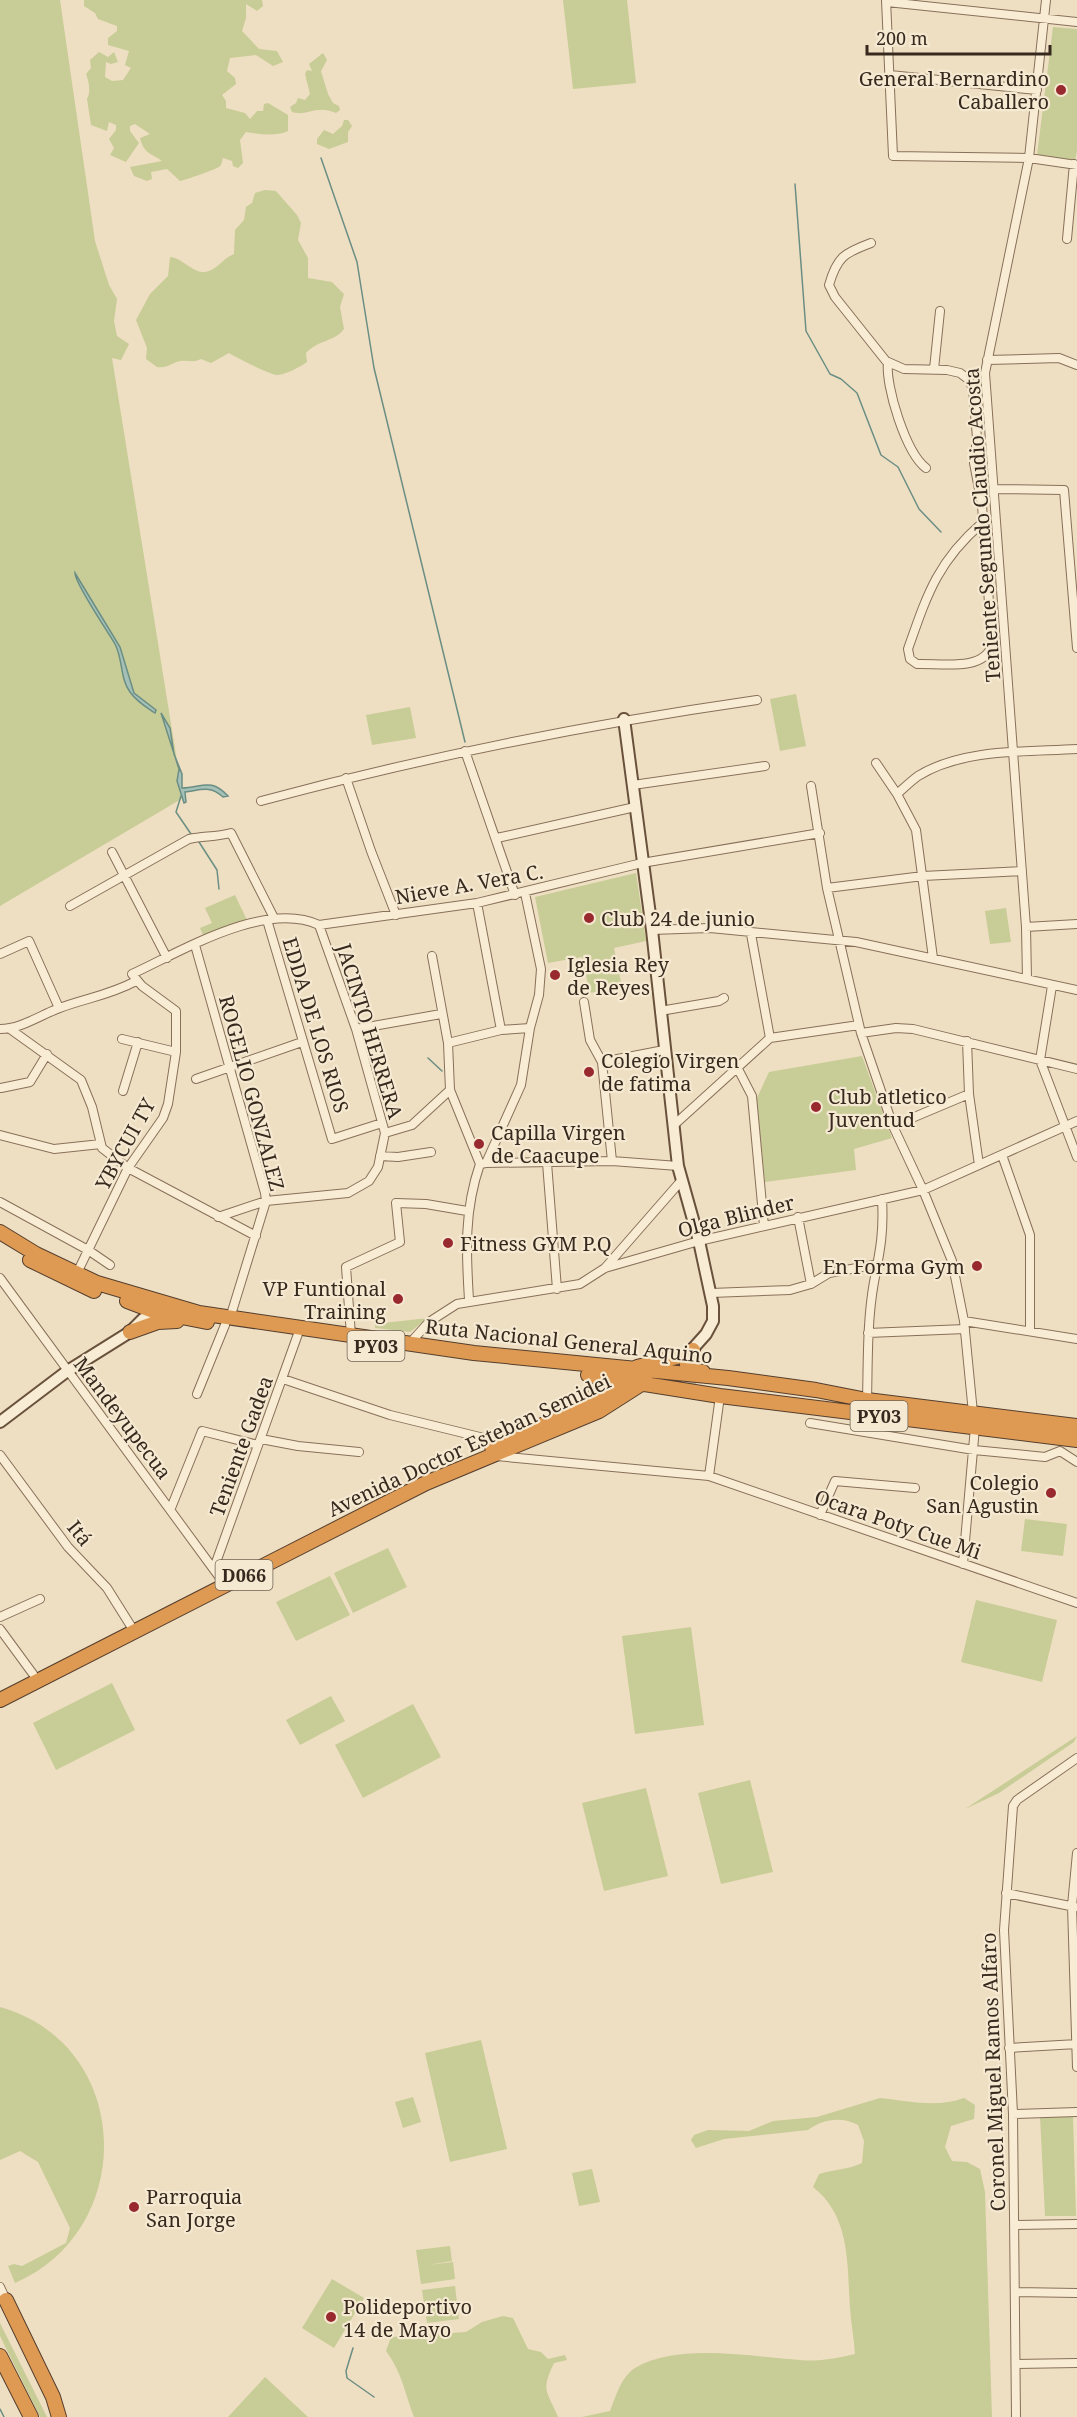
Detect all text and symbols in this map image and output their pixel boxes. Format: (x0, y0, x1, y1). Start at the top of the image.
scale bar (867, 18, 1050, 56)
text: 200 m (876, 26, 928, 50)
place label: General Bernardino Caballero (859, 65, 1049, 115)
marker: General Bernardino Caballero (1054, 83, 1068, 97)
street label: Teniente Segundo Claudio Acosta (958, 367, 1006, 683)
street label: Nieve A. Vera C. (393, 858, 545, 910)
place label: Club 24 de junio (601, 905, 755, 932)
marker: Club 24 de junio (582, 911, 596, 925)
street label: EDDA DE LOS RIOS (276, 934, 356, 1116)
street label: JACINTO HERRERA (330, 939, 410, 1123)
place label: Iglesia Rey de Reyes (567, 951, 670, 1001)
marker: Iglesia Rey de Reyes (548, 968, 562, 982)
street label: ROGELIO GONZALEZ (213, 992, 291, 1194)
place label: Colegio Virgen de fatima (601, 1047, 739, 1097)
marker: Colegio Virgen de fatima (582, 1065, 596, 1079)
place label: Club atletico Juventud (827, 1083, 947, 1133)
street label: YBYCUI TY (88, 1093, 161, 1195)
marker: Club atletico Juventud (809, 1100, 823, 1114)
place label: Capilla Virgen de Caacupe (491, 1119, 626, 1169)
marker: Capilla Virgen de Caacupe (472, 1137, 486, 1151)
street label: Olga Blinder (675, 1188, 798, 1244)
place label: Fitness GYM P.Q (460, 1230, 612, 1257)
marker: Fitness GYM P.Q (441, 1236, 455, 1250)
place label: En Forma Gym (823, 1253, 965, 1280)
marker: En Forma Gym (970, 1259, 984, 1273)
place label: VP Funtional Training (262, 1275, 386, 1325)
marker: VP Funtional Training (391, 1292, 405, 1306)
street label: Ruta Nacional General Aquino (424, 1312, 714, 1370)
road number: PY03 (348, 1331, 404, 1361)
street label: Mandeyupecua (68, 1351, 178, 1485)
street label: Avenida Doctor Esteban Semidei (323, 1367, 615, 1523)
street label: Teniente Gadea (203, 1372, 279, 1520)
road number: PY03 (850, 1401, 908, 1431)
place label: Colegio San Agustin (926, 1469, 1039, 1519)
street label: Ocara Poty Cue Mi (811, 1483, 986, 1565)
marker: Colegio San Agustin (1044, 1486, 1058, 1500)
street label: Itá (61, 1515, 99, 1551)
road number: D066 (216, 1560, 272, 1590)
street label: Coronel Miguel Ramos Alfaro (975, 1932, 1011, 2212)
place label: Parroquia San Jorge (146, 2183, 242, 2233)
marker: Parroquia San Jorge (127, 2200, 141, 2214)
place label: Polideportivo 14 de Mayo (343, 2293, 472, 2343)
marker: Polideportivo 14 de Mayo (324, 2310, 338, 2324)

